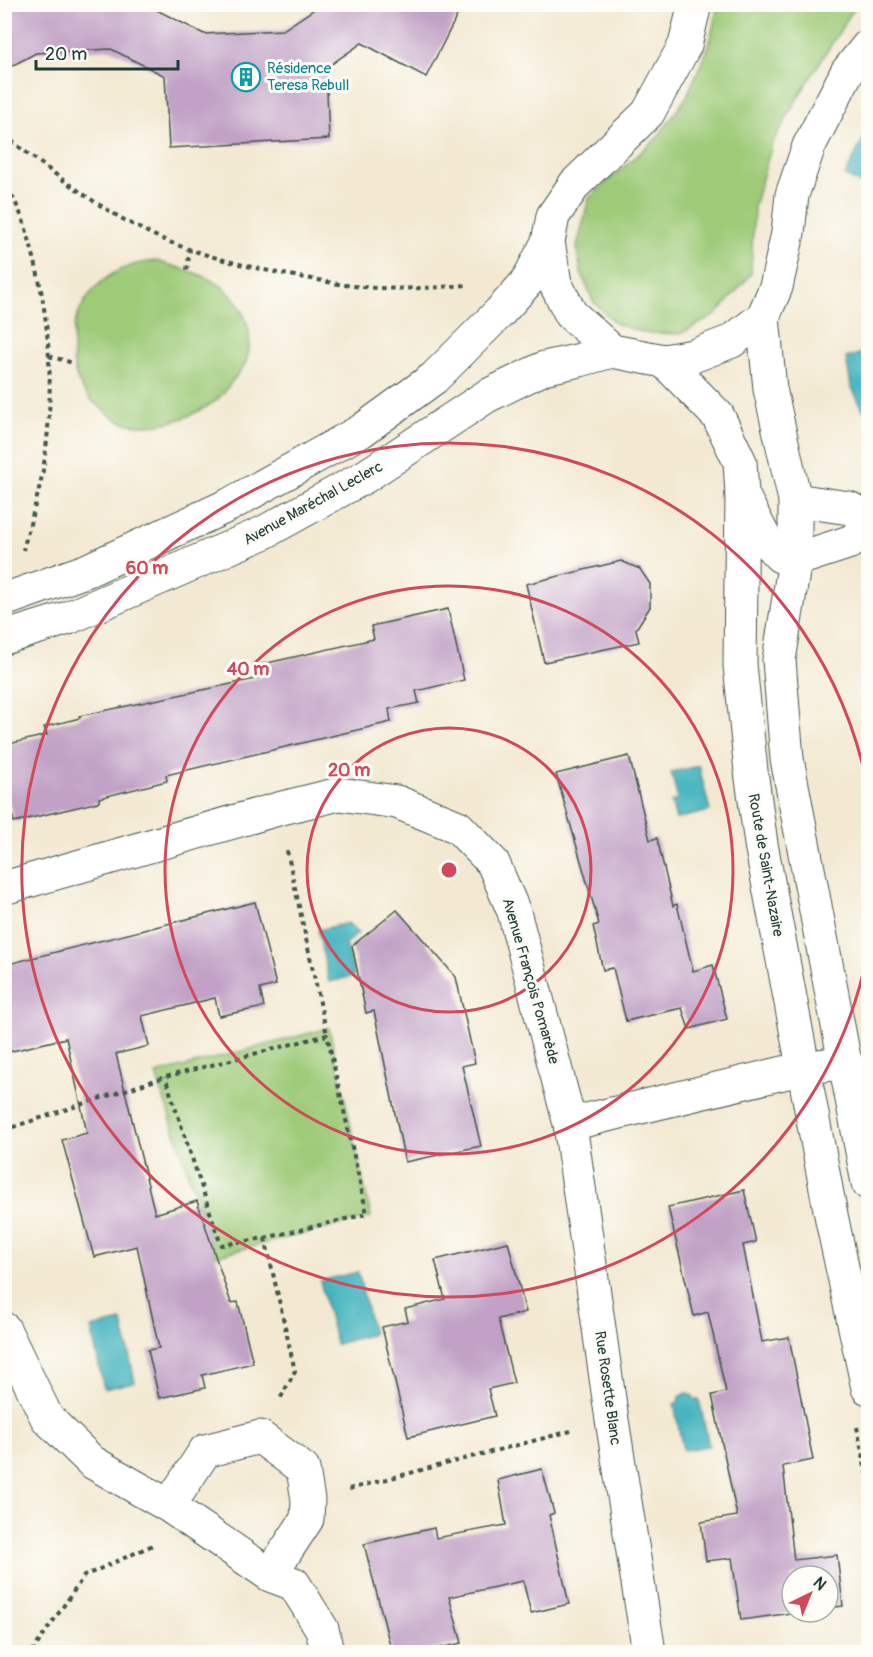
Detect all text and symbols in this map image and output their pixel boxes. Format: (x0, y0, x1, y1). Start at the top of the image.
scale bar (36, 33, 178, 71)
text: 20 m (45, 43, 87, 66)
place label: Résidence Teresa Rebull (267, 59, 349, 95)
building icon: Résidence Teresa Rebull (230, 61, 262, 93)
street label: Avenue Maréchal Leclerc (240, 457, 387, 550)
text: 60 m (126, 557, 168, 580)
text: 40 m (227, 658, 269, 681)
text: 20 m (328, 759, 370, 782)
street label: Route de Saint-Nazaire (744, 792, 788, 939)
centre of rings (439, 860, 459, 880)
street label: Avenue François Pomarède (498, 896, 563, 1067)
street label: Rue Rosette Blanc (590, 1330, 625, 1447)
north arrow (780, 1564, 840, 1624)
text: N (809, 1573, 830, 1595)

